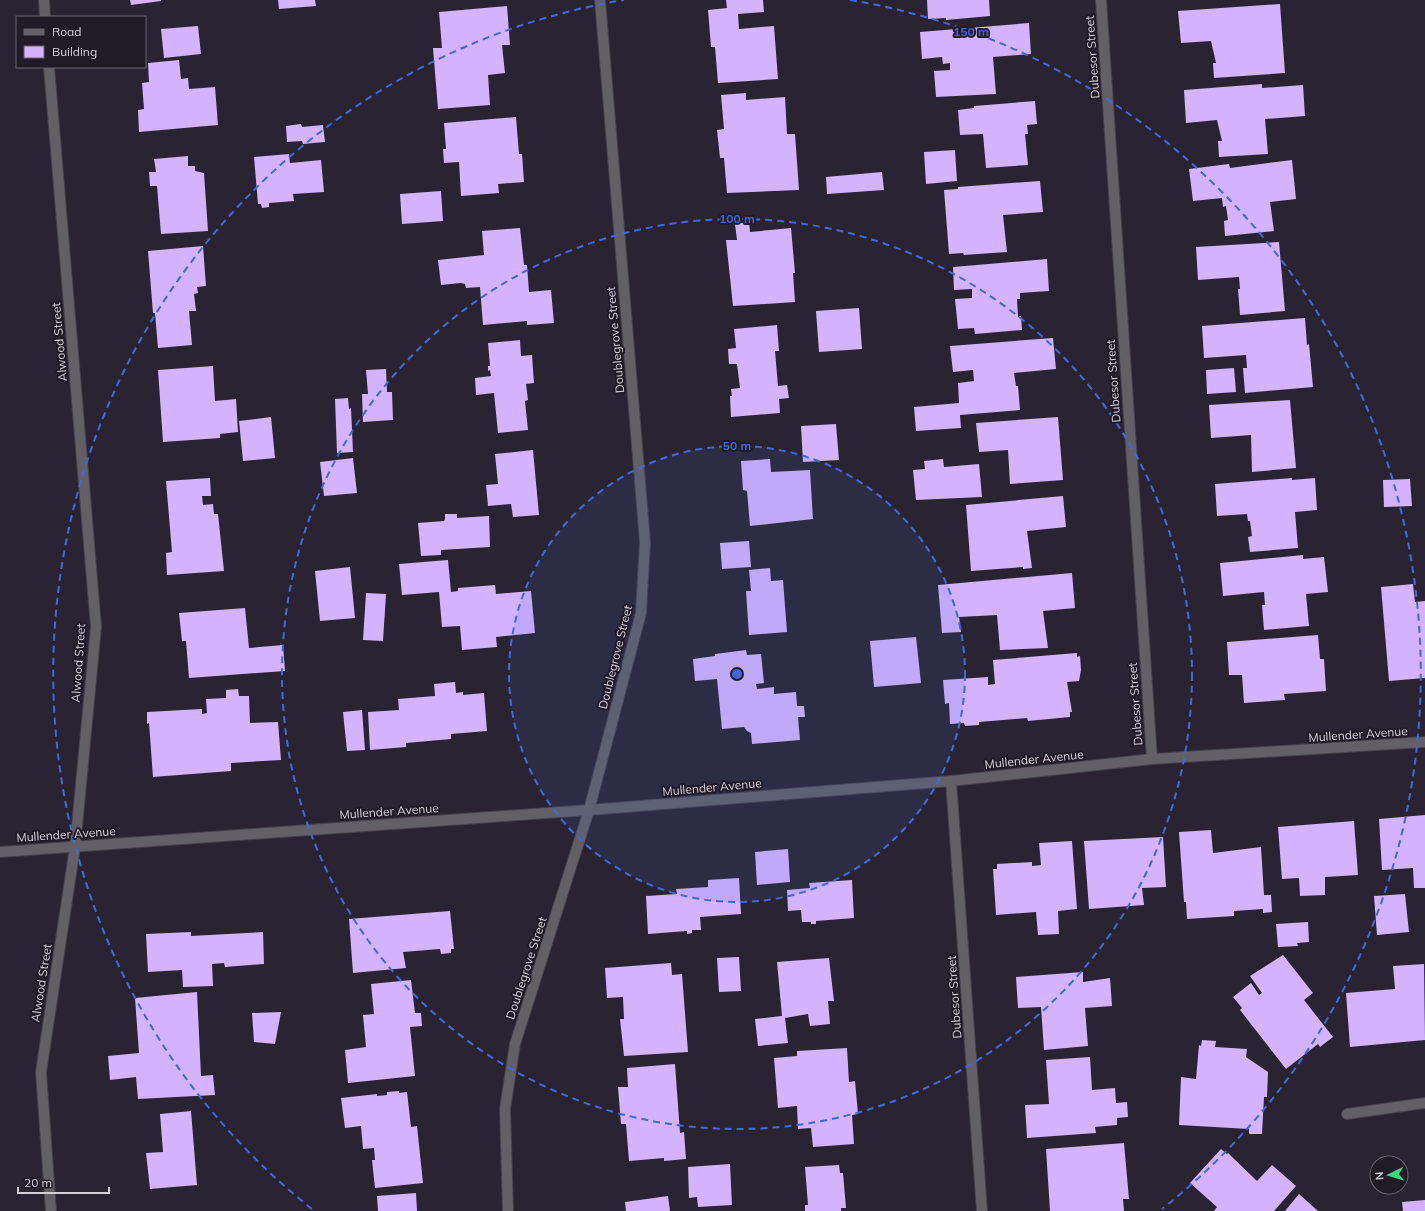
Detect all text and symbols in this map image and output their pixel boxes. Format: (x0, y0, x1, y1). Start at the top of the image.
street label: Dubesor Street (1082, 15, 1102, 99)
legend (16, 16, 146, 68)
text: Road (52, 24, 81, 39)
text: 150 m (953, 24, 989, 39)
text: Building (52, 44, 97, 59)
text: 100 m (719, 211, 755, 226)
street label: Doublegrove Street (603, 286, 627, 394)
street label: Alwood Street (48, 302, 70, 382)
street label: Dubesor Street (1103, 339, 1123, 423)
text: 50 m (723, 438, 751, 453)
street label: Doublegrove Street (595, 603, 635, 711)
street label: Alwood Street (68, 623, 88, 703)
street label: Dubesor Street (1125, 662, 1145, 746)
centre of rings (730, 667, 744, 681)
street label: Mullender Avenue (1308, 723, 1408, 745)
street label: Mullender Avenue (984, 746, 1084, 772)
street label: Mullender Avenue (662, 775, 762, 799)
street label: Mullender Avenue (339, 800, 439, 822)
street label: Mullender Avenue (16, 823, 116, 845)
street label: Doublegrove Street (502, 915, 550, 1021)
street label: Alwood Street (27, 943, 55, 1023)
street label: Dubesor Street (944, 955, 964, 1039)
north arrow (1369, 1155, 1409, 1195)
scale bar (18, 1169, 109, 1195)
text: N (1372, 1171, 1386, 1181)
text: 20 m (24, 1175, 52, 1190)

